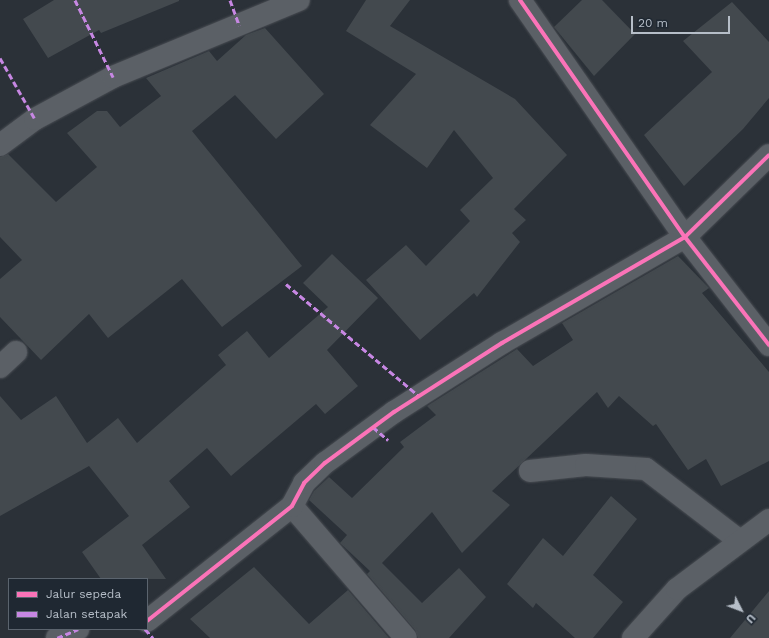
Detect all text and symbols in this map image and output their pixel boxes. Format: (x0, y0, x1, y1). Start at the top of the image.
scale bar (633, 8, 732, 34)
text: 20 m (638, 16, 668, 30)
legend (8, 578, 148, 630)
text: Jalur sepeda (46, 587, 121, 601)
north arrow (721, 590, 761, 630)
text: Jalan setapak (46, 607, 127, 621)
text: U (743, 611, 758, 626)

